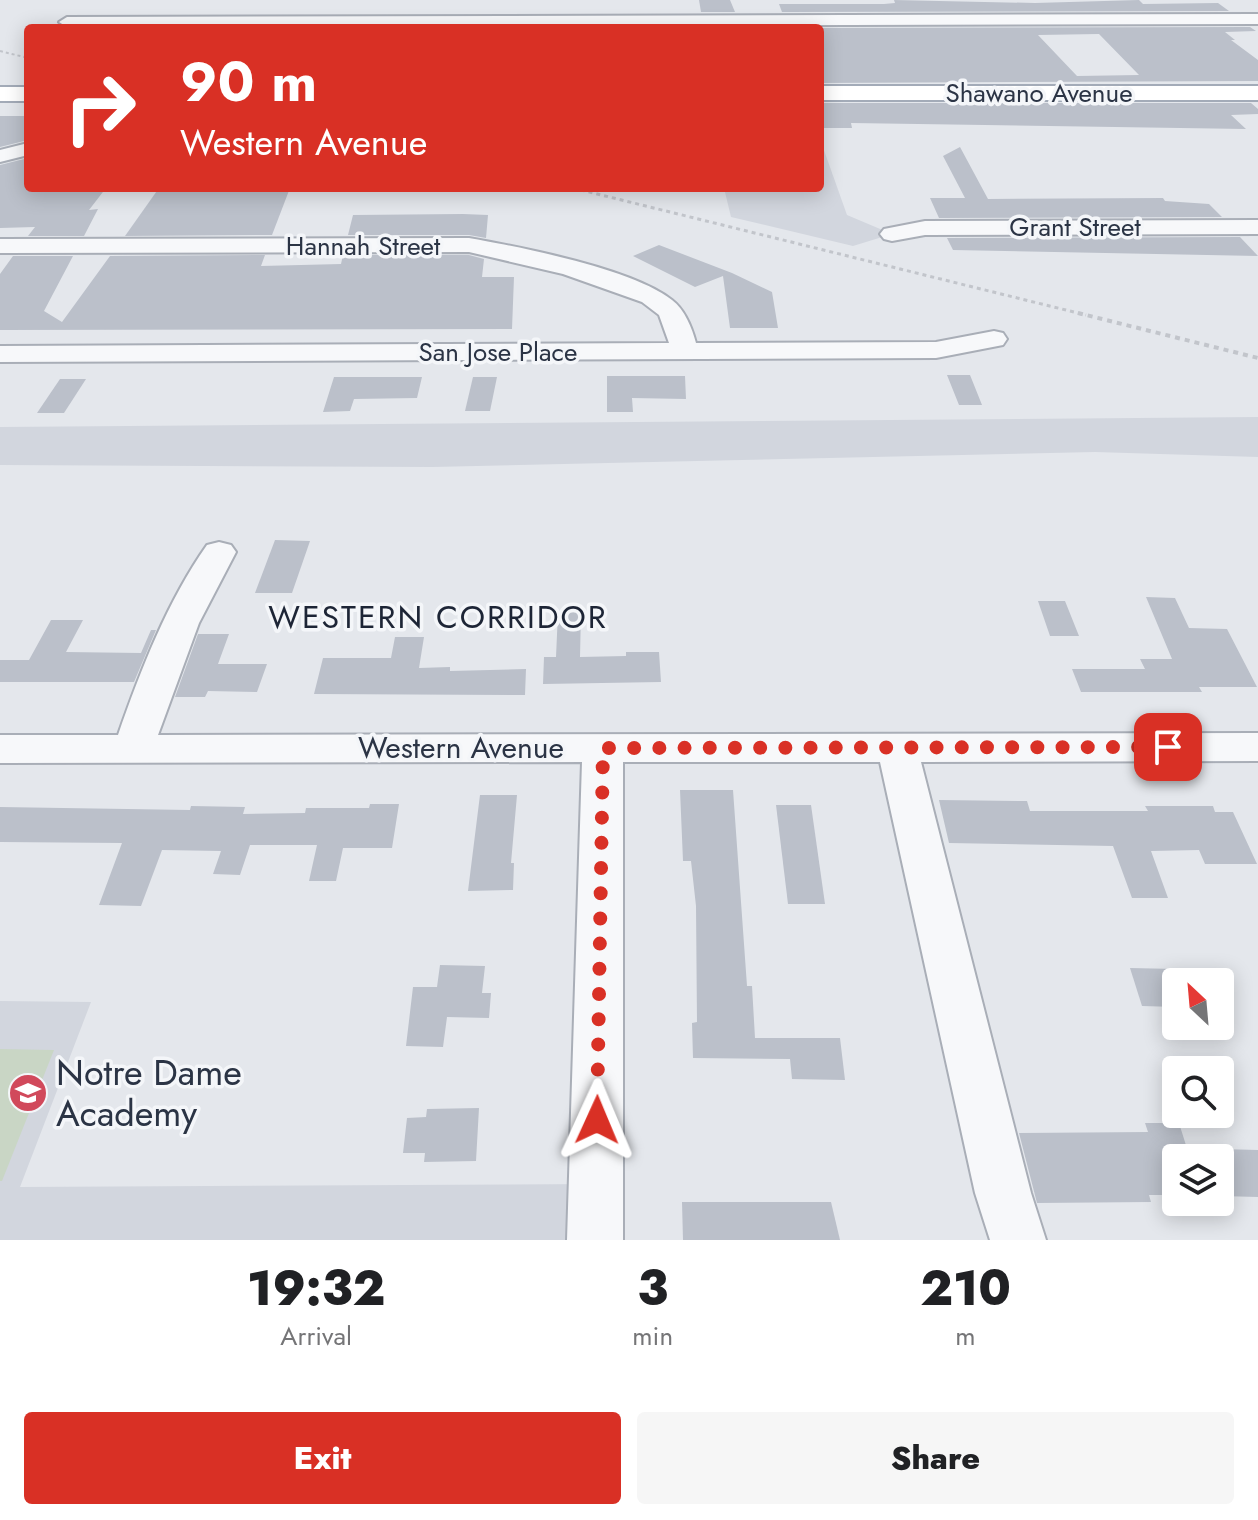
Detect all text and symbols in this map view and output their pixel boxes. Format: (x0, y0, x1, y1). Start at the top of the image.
text: 90 m (180, 41, 317, 122)
icon: right (48, 56, 152, 160)
street label: Shawano Avenue (945, 74, 1133, 112)
text: Western Avenue (180, 116, 427, 168)
street label: Grant Street (1009, 208, 1141, 246)
street label: Hannah Street (286, 227, 441, 265)
street label: San Jose Place (419, 333, 577, 371)
district label: WESTERN CORRIDOR (268, 594, 608, 640)
pin (1134, 713, 1202, 781)
icon: arrive (1146, 725, 1190, 769)
street label: Western Avenue (358, 726, 564, 769)
north arrow (1162, 968, 1234, 1040)
map controls (1162, 968, 1234, 1216)
place label: Notre Dame Academy (56, 1046, 242, 1139)
button: search (1162, 1056, 1234, 1128)
school or university icon: Notre Dame Academy (7, 1072, 49, 1114)
position arrow (555, 1078, 639, 1162)
button: layers (1162, 1144, 1234, 1216)
text: 19:32 (247, 1254, 385, 1323)
text: 3 (637, 1254, 668, 1323)
text: 210 (920, 1254, 1011, 1323)
text: Arrival (280, 1317, 352, 1355)
text: min (632, 1317, 673, 1355)
text: m (955, 1317, 976, 1355)
button: Exit (24, 1412, 621, 1504)
button: Share (637, 1412, 1234, 1504)

